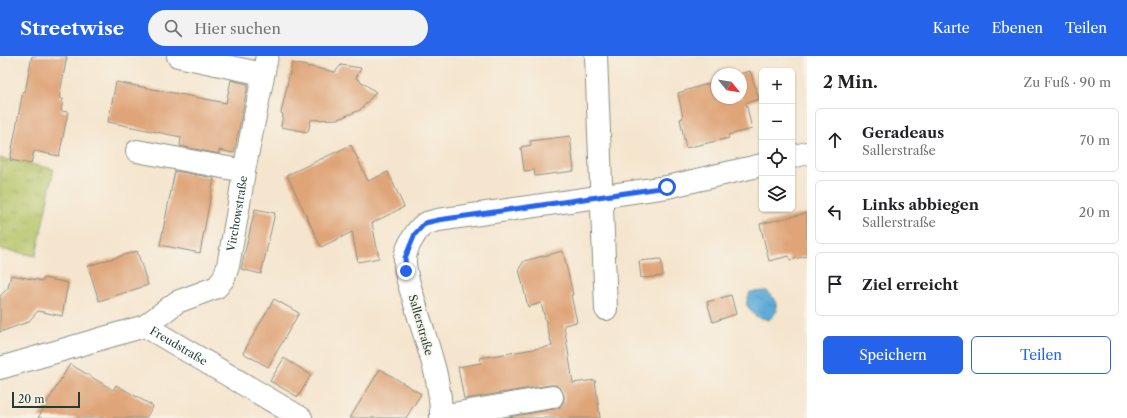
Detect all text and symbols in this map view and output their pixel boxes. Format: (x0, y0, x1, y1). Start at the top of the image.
search box (148, 10, 428, 46)
text: Streetwise (20, 17, 124, 40)
icon: search (162, 17, 184, 39)
text: Hier suchen (194, 19, 281, 38)
text: Karte (933, 19, 970, 37)
text: Ebenen (992, 19, 1043, 37)
text: Teilen (1065, 19, 1107, 37)
north arrow (711, 68, 747, 104)
map controls (759, 68, 795, 212)
button: + (759, 68, 795, 104)
text: 2 Min. (823, 72, 878, 92)
text: Zu Fuß · 90 m (1024, 74, 1111, 90)
button: − (759, 104, 795, 140)
text: Geradeaus (862, 123, 944, 142)
icon: ahead (824, 129, 846, 151)
text: 70 m (1080, 132, 1110, 148)
button: locate (759, 140, 795, 176)
text: Sallerstraße (862, 142, 936, 158)
street label: Virchowstraße (224, 175, 250, 254)
button: layers (759, 176, 795, 212)
route start (658, 178, 676, 196)
text: Links abbiegen (862, 195, 979, 214)
icon: left (824, 201, 846, 223)
text: 20 m (1079, 204, 1110, 220)
text: Sallerstraße (862, 214, 936, 230)
route end (397, 262, 415, 280)
icon: arrive (824, 273, 846, 295)
text: Ziel erreicht (862, 275, 958, 294)
street label: Sallerstraße (406, 293, 436, 357)
street label: Freudstraße (147, 324, 210, 368)
button: Speichern (823, 336, 963, 374)
button: Teilen (971, 336, 1111, 374)
scale bar (12, 390, 80, 409)
text: 20 m (18, 392, 44, 406)

